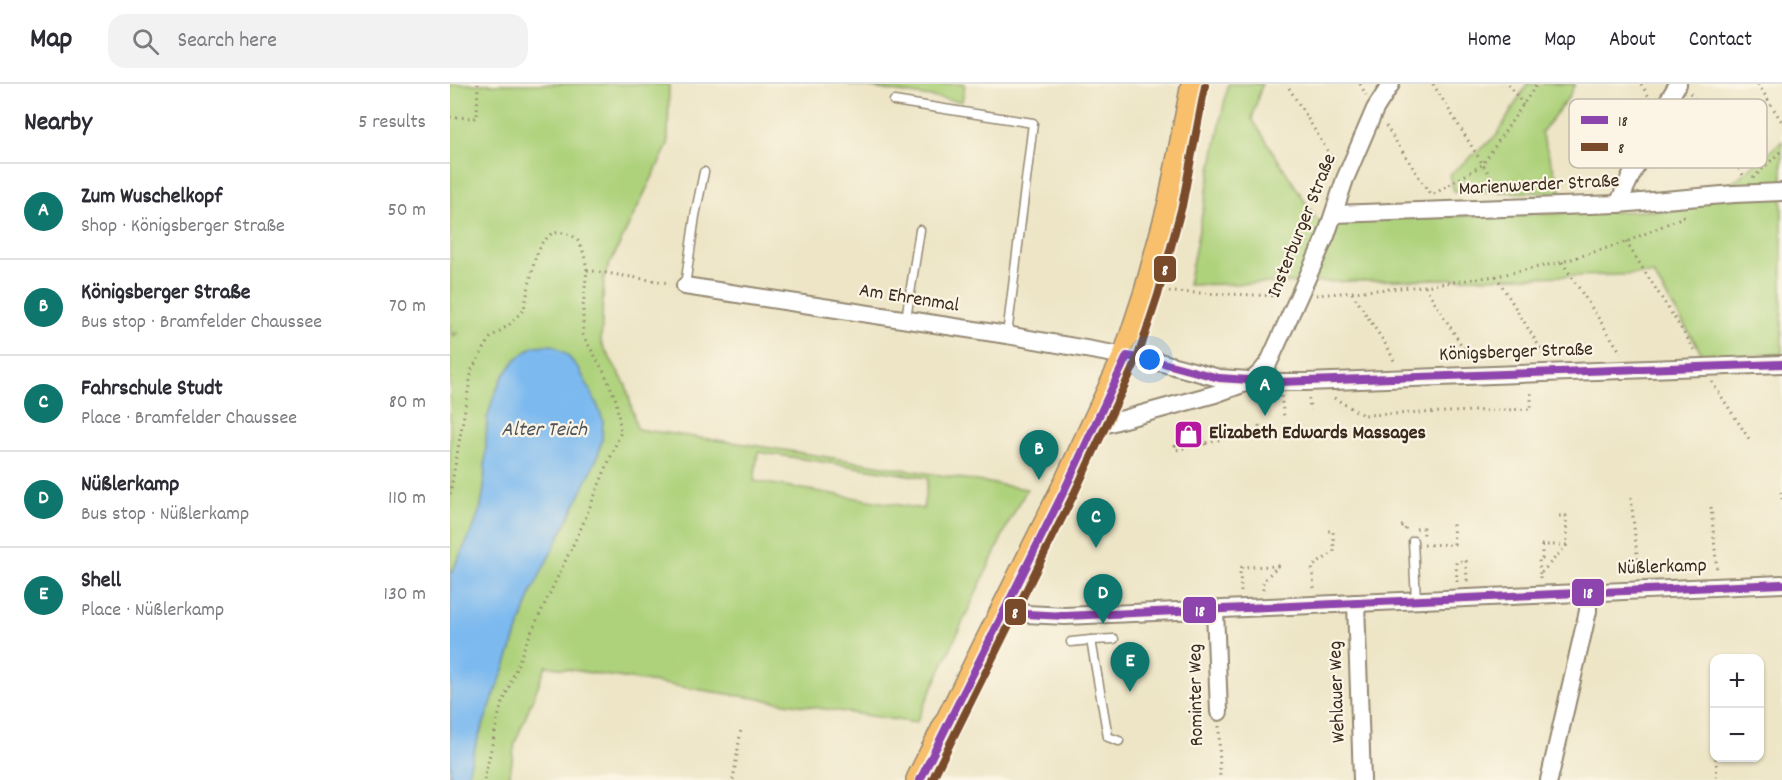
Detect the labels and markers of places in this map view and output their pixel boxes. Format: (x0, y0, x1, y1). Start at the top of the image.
pin: A (1246, 366, 1284, 416)
shop icon: Elizabeth Edwards Massages (1172, 418, 1204, 450)
place label: Elizabeth Edwards Massages (1209, 420, 1426, 448)
pin: B (1020, 430, 1058, 480)
pin: C (1076, 498, 1116, 548)
pin: D (1084, 574, 1122, 624)
pin: E (1110, 642, 1150, 692)

